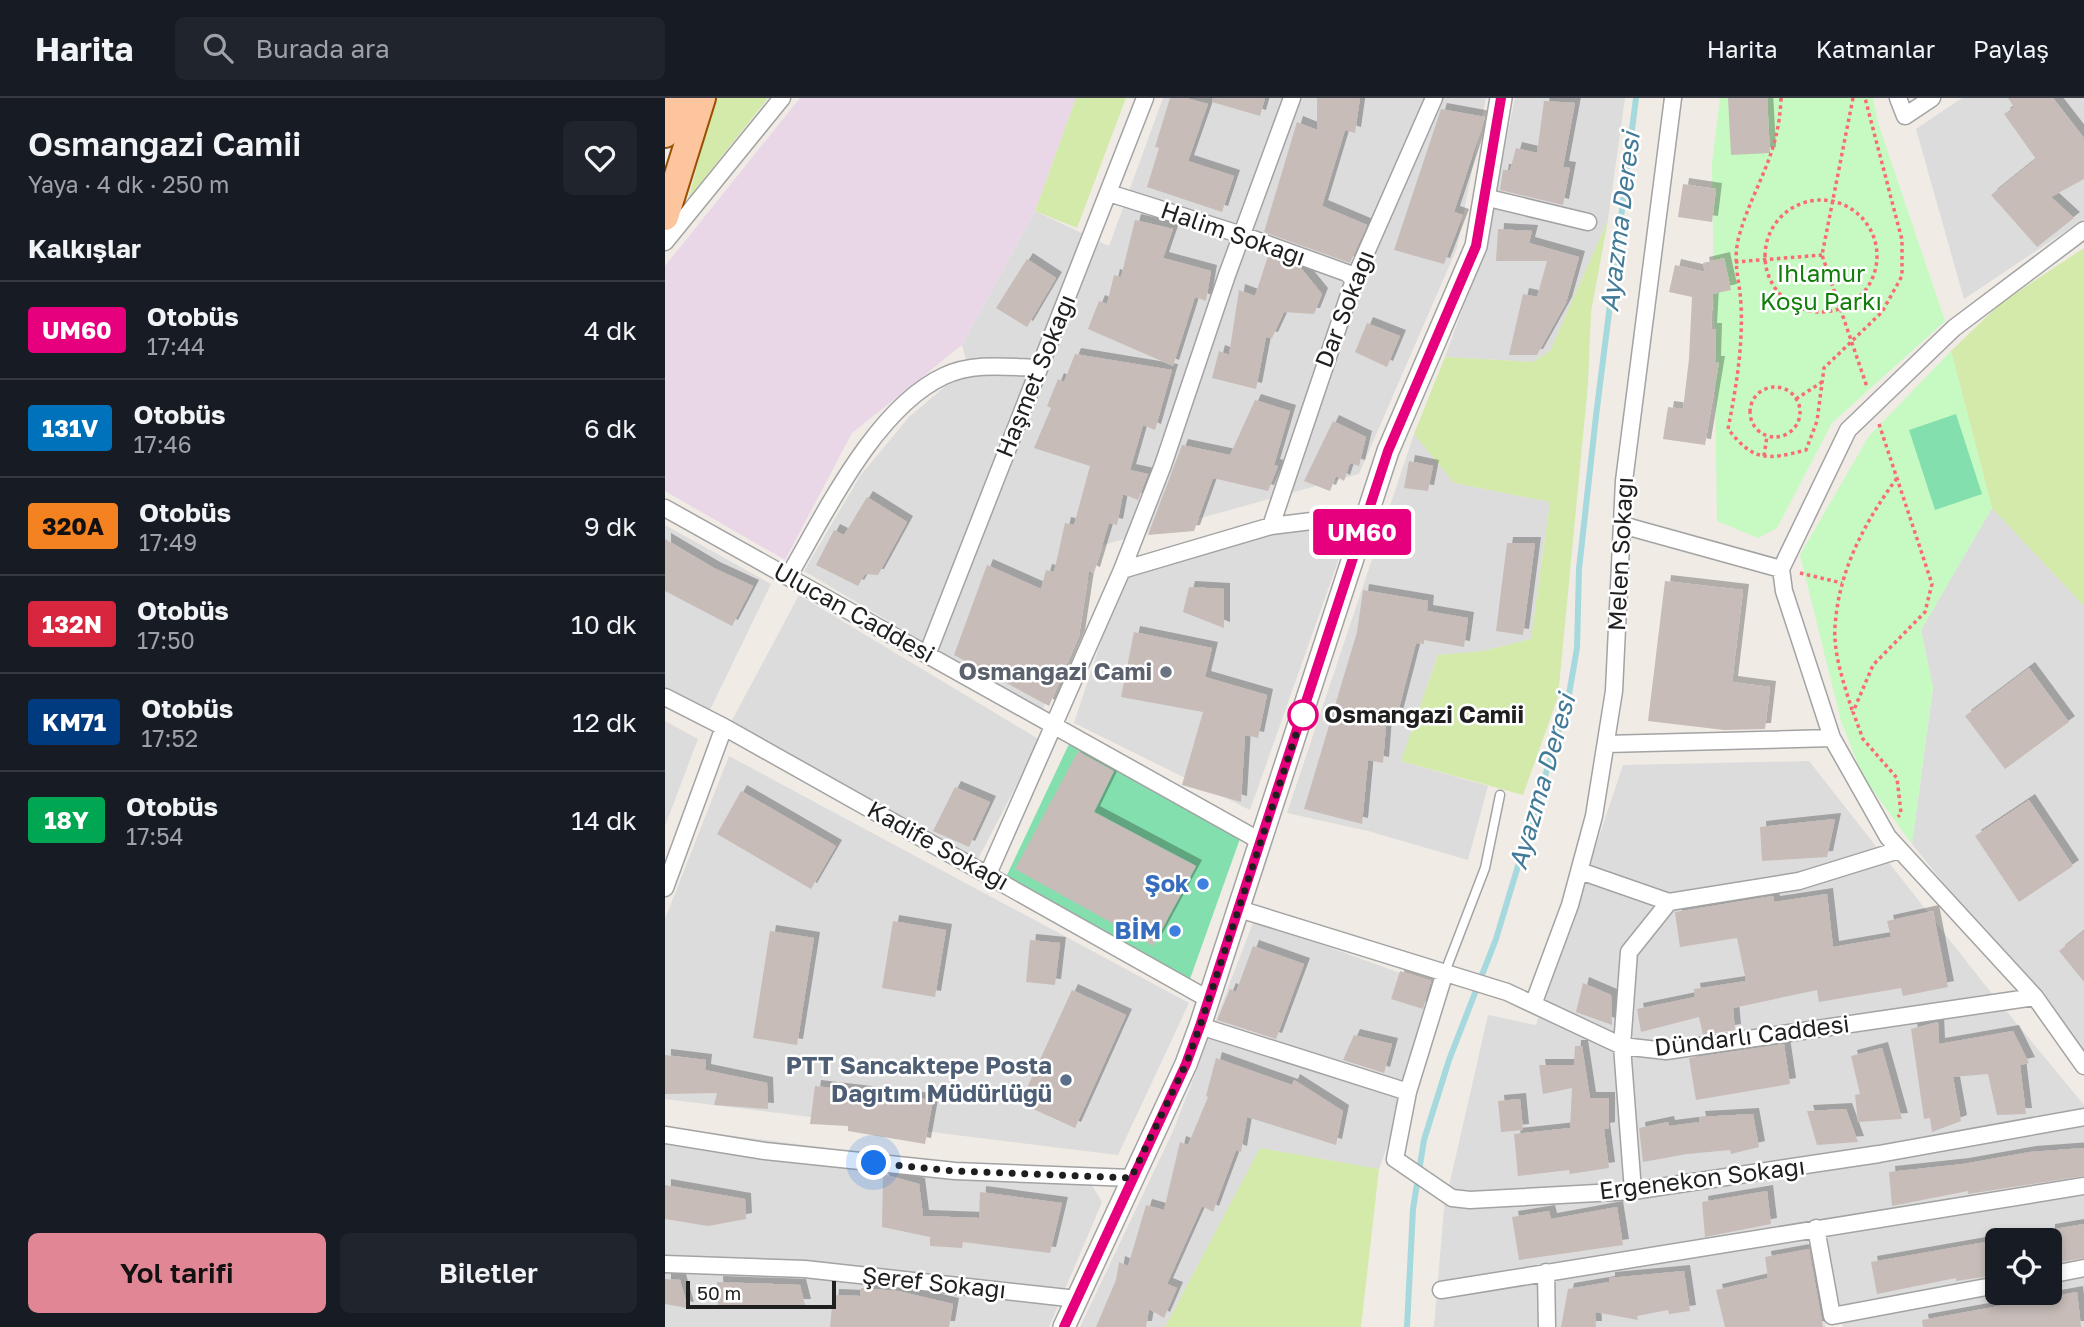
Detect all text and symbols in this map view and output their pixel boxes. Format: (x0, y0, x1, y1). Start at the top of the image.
search box (175, 17, 665, 80)
text: Harita (35, 29, 133, 68)
icon: search (199, 29, 237, 67)
text: Burada ara (255, 33, 390, 64)
text: Harita (1707, 34, 1778, 63)
text: Katmanlar (1816, 34, 1935, 63)
text: Paylaş (1973, 34, 2049, 63)
button: heart (563, 121, 637, 195)
text: Osmangazi Camii (28, 124, 301, 163)
water label: Ayazma Deresi (1593, 127, 1646, 314)
text: Yaya · 4 dk · 250 m (28, 170, 229, 198)
street label: Halim Sokağı (1157, 194, 1310, 271)
text: Kalkışlar (28, 233, 141, 264)
street label: Dar Sokağı (1308, 246, 1379, 371)
park label: Ihlamur Koşu Parkı (1760, 258, 1882, 315)
street label: Haşmet Sokağı (989, 290, 1080, 461)
text: Otobüs (147, 301, 239, 332)
text: UM60 (42, 315, 112, 344)
text: 4 dk (584, 315, 637, 346)
text: 17:44 (147, 332, 205, 360)
text: Otobüs (133, 399, 225, 430)
text: 131V (42, 413, 98, 442)
text: 6 dk (584, 413, 637, 444)
text: 17:46 (133, 430, 192, 458)
street label: Melen Sokağı (1601, 476, 1638, 632)
text: Otobüs (139, 497, 231, 528)
line badge: UM60 (1313, 509, 1411, 555)
text: 320A (42, 511, 104, 540)
text: 9 dk (584, 511, 637, 542)
text: UM60 (1327, 517, 1397, 546)
text: 17:49 (139, 528, 197, 556)
street label: Ulucan Caddesi (769, 555, 940, 668)
text: Otobüs (137, 595, 229, 626)
text: 132N (42, 609, 102, 638)
text: 10 dk (571, 609, 637, 640)
text: 17:50 (137, 626, 195, 654)
place label: Osmangazi Cami (959, 656, 1152, 685)
marker: Osmangazi Cami (1158, 664, 1174, 680)
water label: Ayazma Deresi (1502, 688, 1582, 873)
text: Otobüs (141, 693, 233, 724)
place label: Osmangazi Camii (1324, 699, 1524, 728)
marker: Osmangazi Camii (1288, 700, 1318, 730)
text: KM71 (42, 707, 106, 736)
text: 12 dk (572, 707, 637, 738)
text: 17:52 (141, 724, 198, 752)
text: Otobüs (126, 791, 218, 822)
street label: Kadife Sokağı (863, 794, 1015, 896)
text: 18Y (44, 805, 89, 834)
text: 14 dk (571, 805, 637, 836)
text: 17:54 (126, 822, 184, 850)
place label: Şok (1145, 868, 1189, 897)
marker: Şok (1195, 876, 1211, 892)
place label: BİM (1115, 915, 1161, 944)
marker: BİM (1167, 923, 1183, 939)
street label: Dündarlı Caddesi (1653, 1008, 1851, 1061)
place label: PTT Sancaktepe Posta Dağıtım Müdürlüğü (786, 1050, 1052, 1107)
marker: PTT Sancaktepe Posta Dağıtım Müdürlüğü (1058, 1072, 1074, 1088)
your location (856, 1145, 891, 1180)
street label: Ergenekon Sokağı (1597, 1150, 1806, 1205)
map controls (1985, 1228, 2062, 1305)
button: locate (1985, 1228, 2062, 1305)
button: Yol tarifi (28, 1233, 326, 1313)
button: Biletler (340, 1233, 637, 1313)
street label: Şeref Sokağı (861, 1260, 1008, 1303)
scale bar (686, 1278, 837, 1310)
text: 50 m (697, 1281, 741, 1304)

